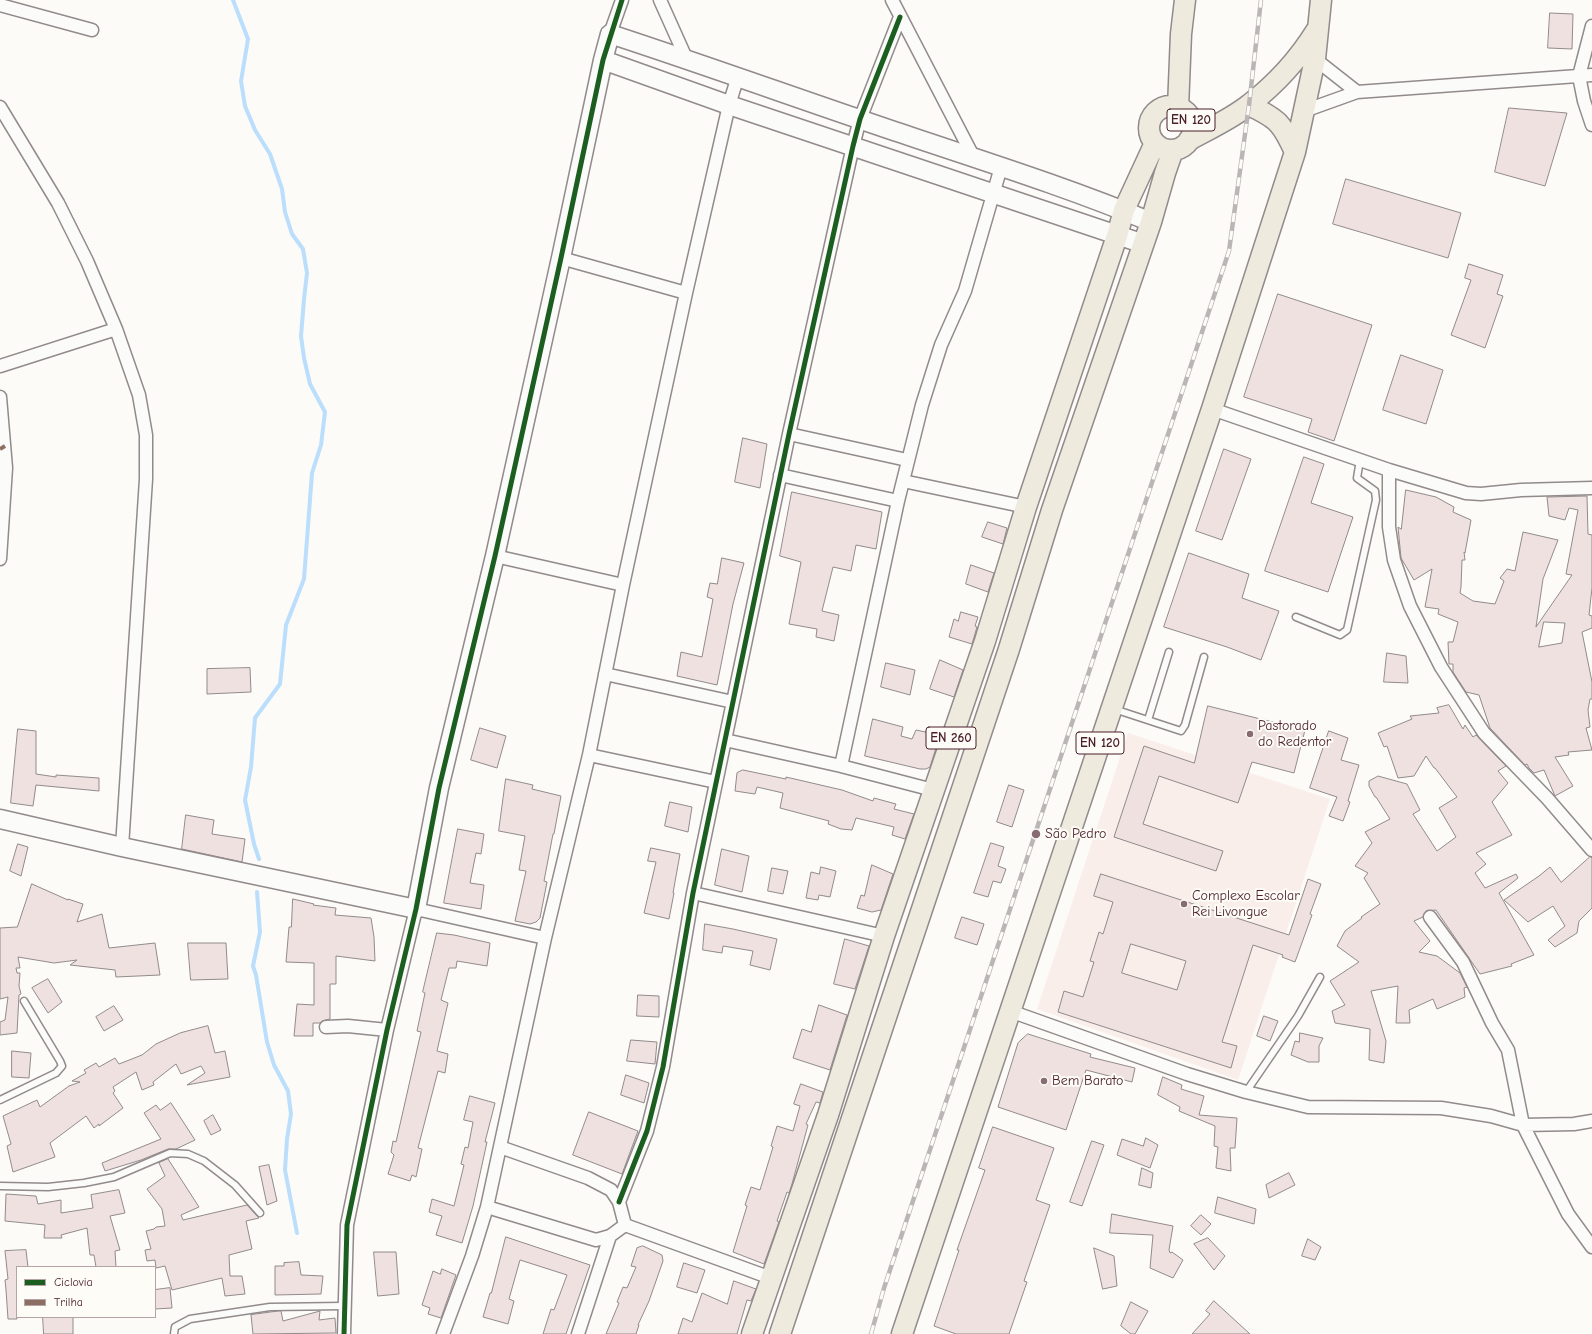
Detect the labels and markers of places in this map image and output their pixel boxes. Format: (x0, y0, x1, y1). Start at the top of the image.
place label: Pastorado do Redentor (1258, 718, 1331, 750)
marker: Pastorado do Redentor (1245, 729, 1255, 739)
place label: São Pedro (1045, 826, 1106, 842)
marker: São Pedro (1030, 828, 1042, 840)
place label: Complexo Escolar Rei Livongue (1192, 888, 1300, 920)
marker: Complexo Escolar Rei Livongue (1179, 899, 1189, 909)
place label: Bem Barato (1052, 1073, 1123, 1089)
marker: Bem Barato (1039, 1076, 1049, 1086)

